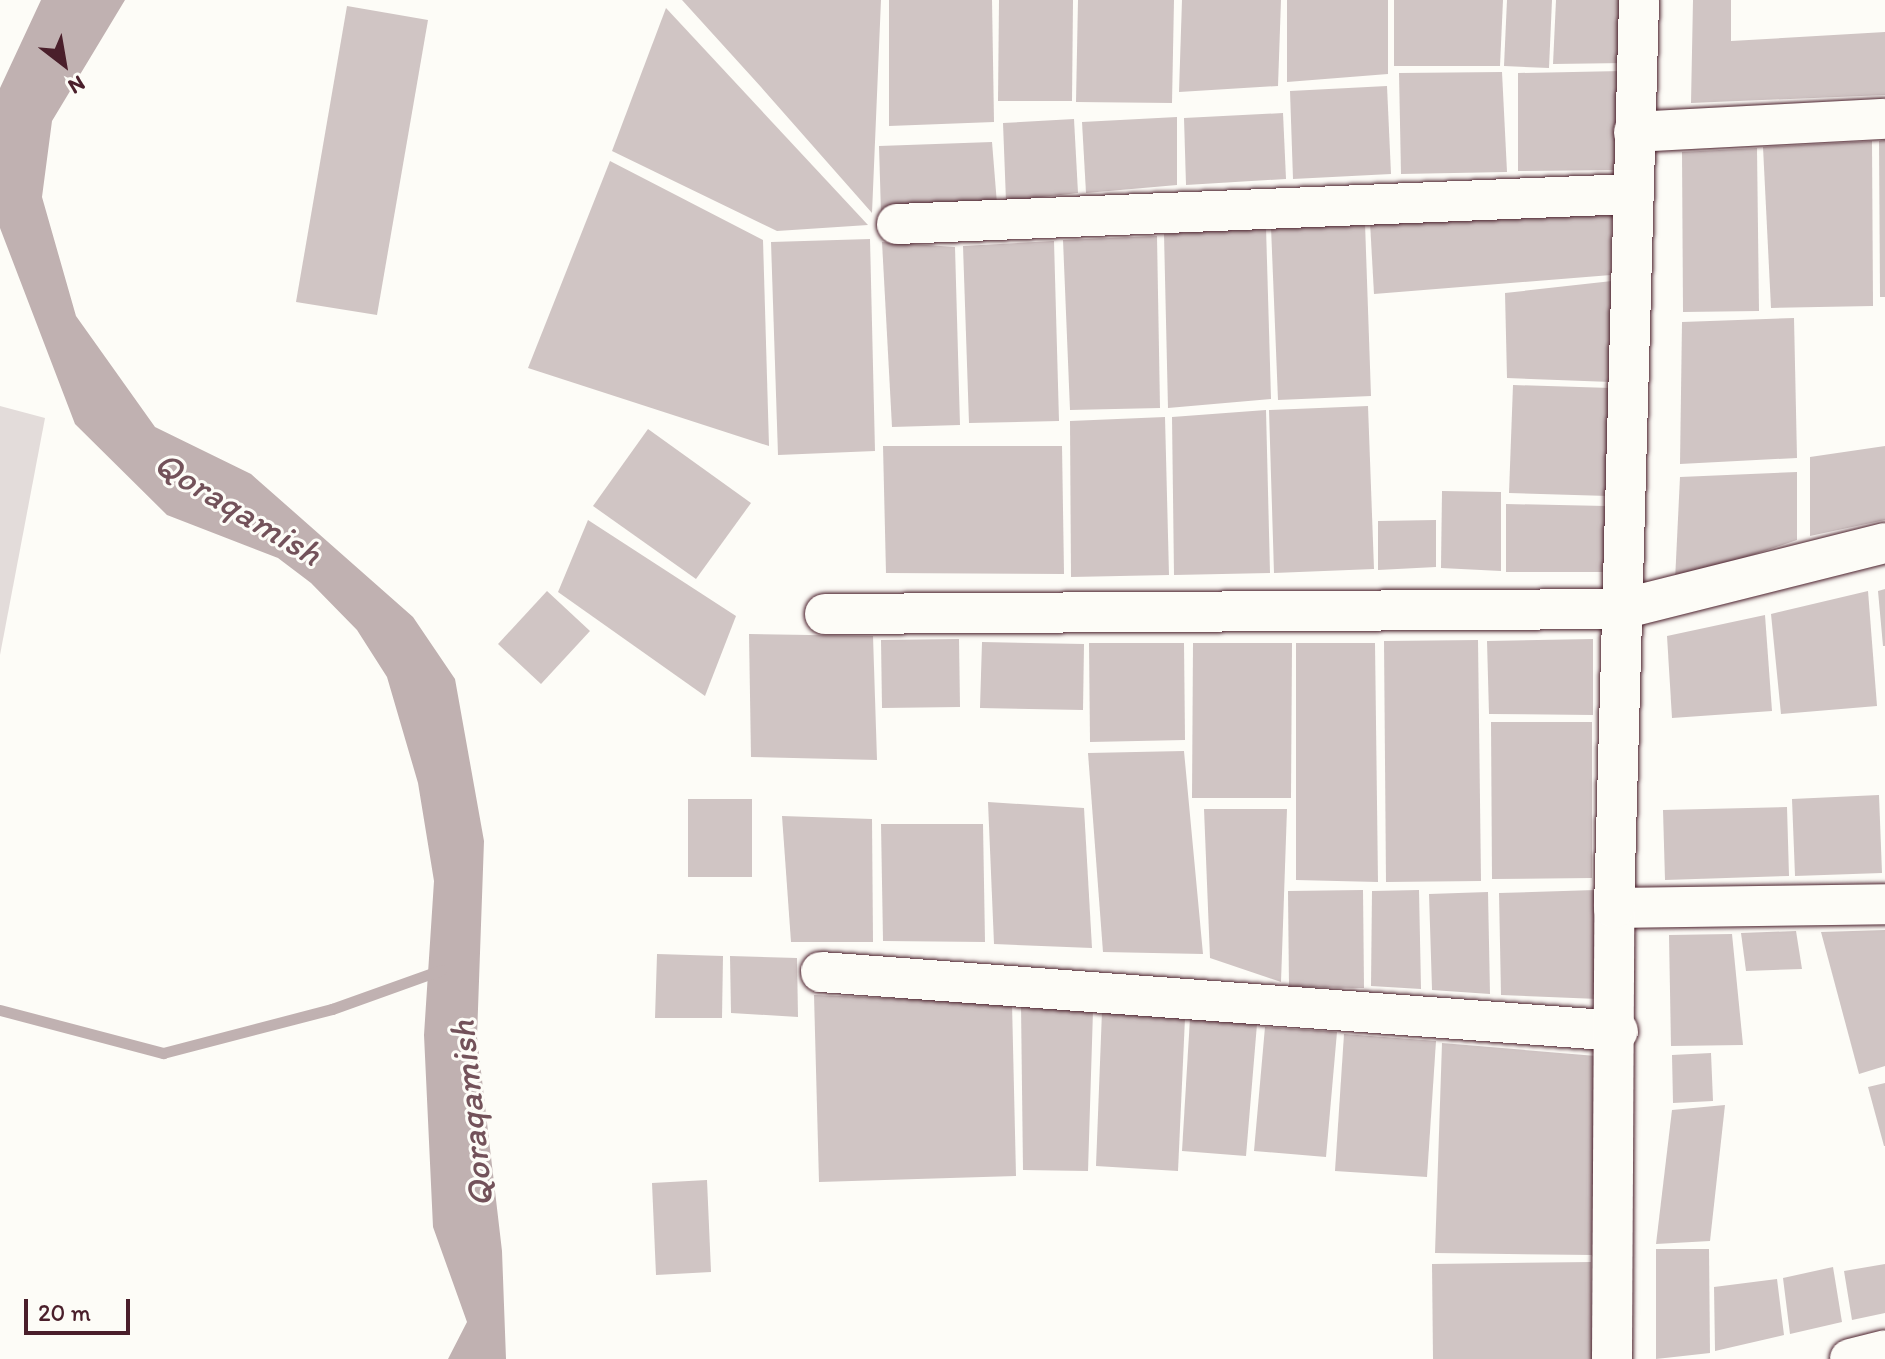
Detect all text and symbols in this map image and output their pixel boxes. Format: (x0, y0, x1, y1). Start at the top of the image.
north arrow (24, 24, 104, 104)
text: N (63, 70, 90, 100)
water label: Qoraqamish (147, 441, 329, 575)
water label: Qoraqamish (440, 1019, 502, 1209)
scale bar (28, 1283, 134, 1333)
text: 20 m (38, 1298, 91, 1327)

